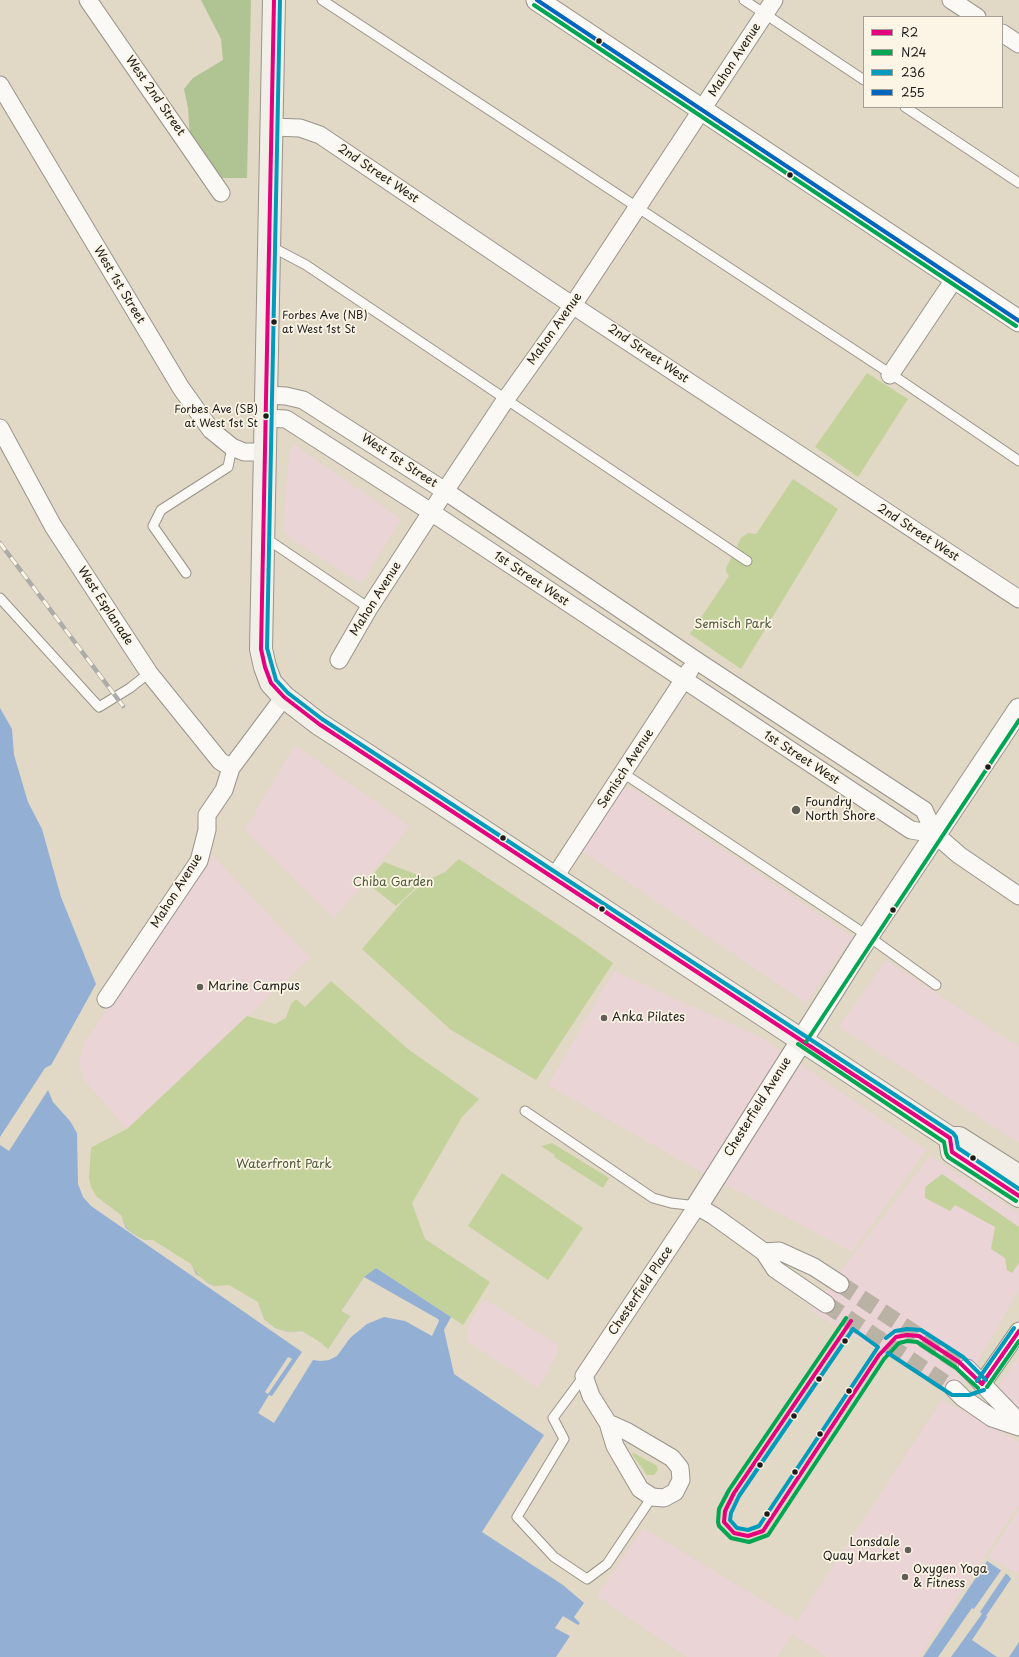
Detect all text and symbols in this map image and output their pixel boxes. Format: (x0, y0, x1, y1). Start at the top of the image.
legend (863, 16, 1003, 108)
street label: Mahon Avenue (706, 20, 764, 100)
text: R2 (901, 23, 918, 41)
unlabelled marker (594, 36, 604, 46)
text: N24 (901, 43, 927, 61)
street label: West 2nd Street (122, 53, 188, 139)
text: 236 (901, 63, 925, 81)
text: 255 (901, 83, 925, 101)
street label: 2nd Street West (335, 142, 421, 206)
unlabelled marker (785, 170, 795, 180)
street label: West 1st Street (90, 244, 148, 326)
street label: Mahon Avenue (525, 290, 585, 368)
place label: Forbes Ave (NB) at West 1st St (282, 309, 368, 335)
marker: Forbes Ave (NB) at West 1st St (269, 317, 279, 327)
street label: 2nd Street West (605, 322, 691, 386)
place label: Forbes Ave (SB) at West 1st St (174, 403, 258, 429)
marker: Forbes Ave (SB) at West 1st St (261, 411, 271, 421)
street label: West 1st Street (358, 431, 440, 491)
street label: 2nd Street West (874, 501, 962, 565)
street label: 1st Street West (491, 548, 571, 610)
street label: Mahon Avenue (347, 559, 405, 639)
street label: West Esplanade (74, 564, 136, 648)
park label: Semisch Park (694, 618, 772, 632)
street label: Semisch Avenue (595, 727, 657, 811)
street label: 1st Street West (760, 728, 842, 788)
unlabelled marker (983, 762, 993, 772)
place label: Foundry North Shore (805, 796, 876, 824)
marker: Foundry North Shore (790, 804, 802, 816)
unlabelled marker (498, 833, 508, 843)
street label: Mahon Avenue (148, 851, 206, 931)
park label: Chiba Garden (353, 876, 433, 890)
unlabelled marker (597, 904, 607, 914)
unlabelled marker (888, 905, 898, 915)
place label: Marine Campus (208, 980, 300, 994)
marker: Marine Campus (195, 982, 205, 992)
place label: Anka Pilates (612, 1011, 685, 1025)
marker: Anka Pilates (599, 1013, 609, 1023)
street label: Chesterfield Avenue (722, 1055, 794, 1159)
unlabelled marker (968, 1153, 978, 1163)
park label: Waterfront Park (236, 1158, 332, 1172)
street label: Chesterfield Place (606, 1244, 676, 1338)
unlabelled marker (840, 1336, 850, 1346)
unlabelled marker (814, 1374, 824, 1384)
unlabelled marker (844, 1386, 854, 1396)
unlabelled marker (789, 1411, 799, 1421)
unlabelled marker (815, 1429, 825, 1439)
unlabelled marker (755, 1460, 765, 1470)
unlabelled marker (790, 1467, 800, 1477)
unlabelled marker (762, 1509, 772, 1519)
place label: Lonsdale Quay Market (823, 1536, 900, 1564)
marker: Lonsdale Quay Market (903, 1545, 913, 1555)
place label: Oxygen Yoga & Fitness (913, 1563, 987, 1591)
marker: Oxygen Yoga & Fitness (900, 1572, 910, 1582)

